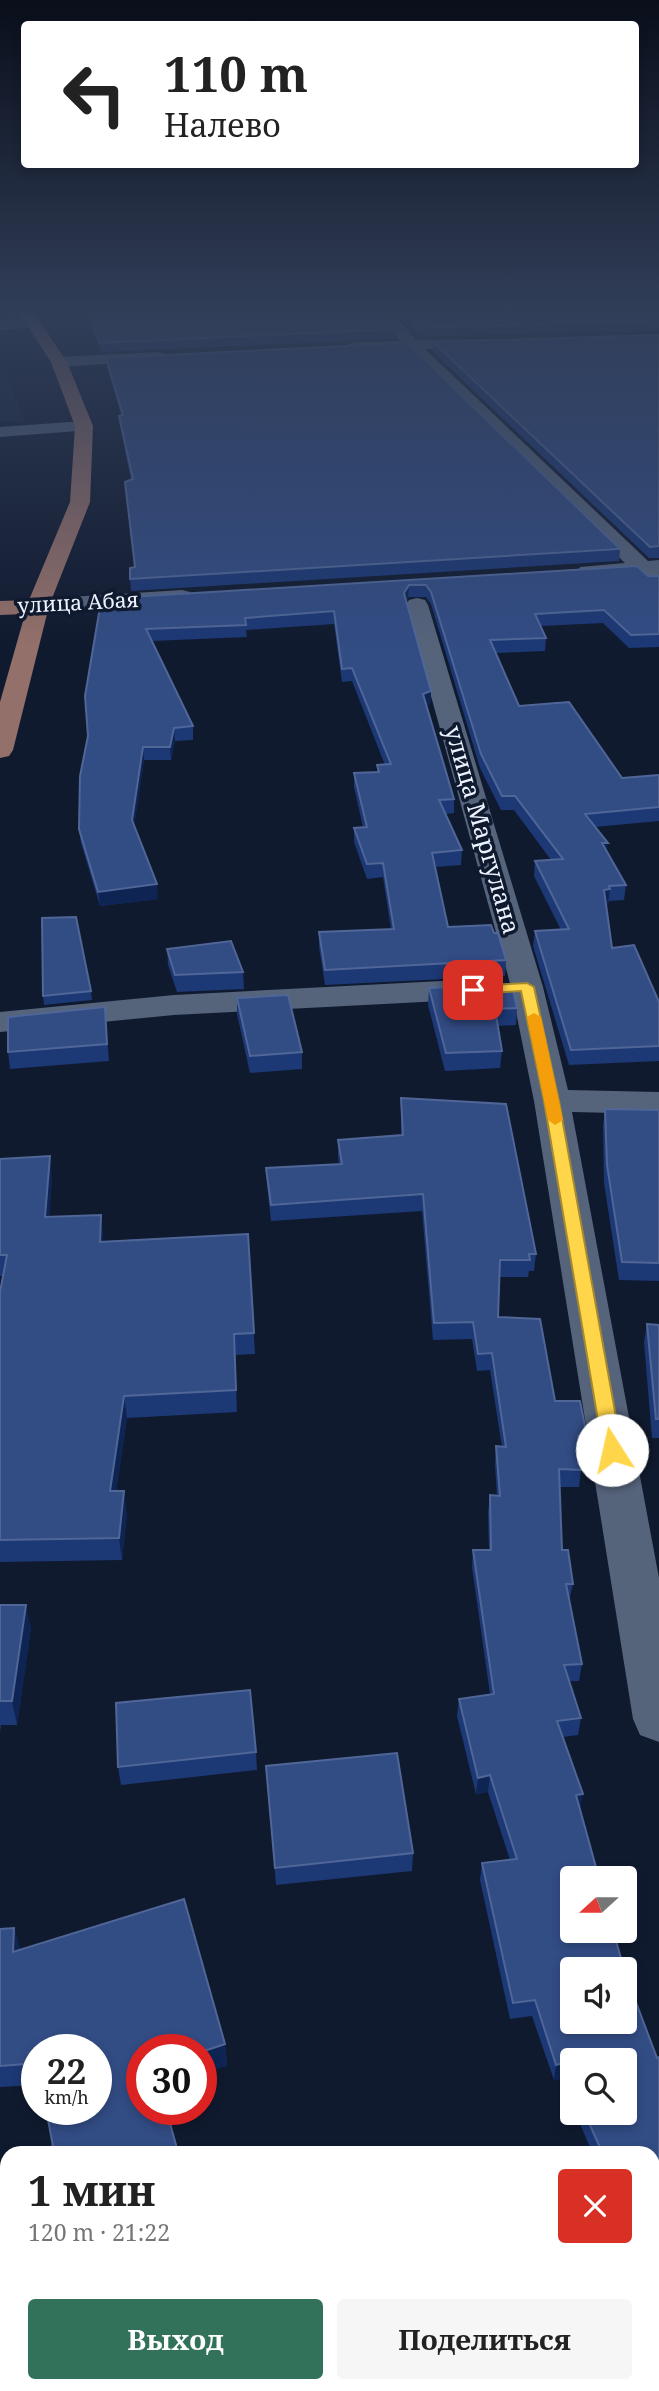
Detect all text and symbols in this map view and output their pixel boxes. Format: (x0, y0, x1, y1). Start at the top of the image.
text: 110 m (164, 40, 308, 106)
icon: left (49, 49, 140, 140)
text: Налево (164, 103, 281, 146)
street label: улица Абая (17, 585, 139, 619)
street label: улица Маргулана (438, 721, 529, 938)
pin (443, 960, 503, 1020)
icon: arrive (454, 971, 492, 1009)
position arrow (575, 1413, 649, 1487)
north arrow (560, 1866, 637, 1942)
map controls (560, 1866, 637, 2125)
button: sound (560, 1957, 637, 2034)
speed limit sign: 30 (126, 2034, 217, 2125)
text: 22 (47, 2047, 86, 2094)
button: search (560, 2048, 637, 2125)
text: km/h (44, 2085, 89, 2109)
text: 1 мин (28, 2161, 155, 2218)
button: close (558, 2169, 632, 2243)
text: 120 m · 21:22 (28, 2216, 170, 2248)
button: Выход (28, 2299, 323, 2379)
button: Поделиться (337, 2299, 632, 2379)

